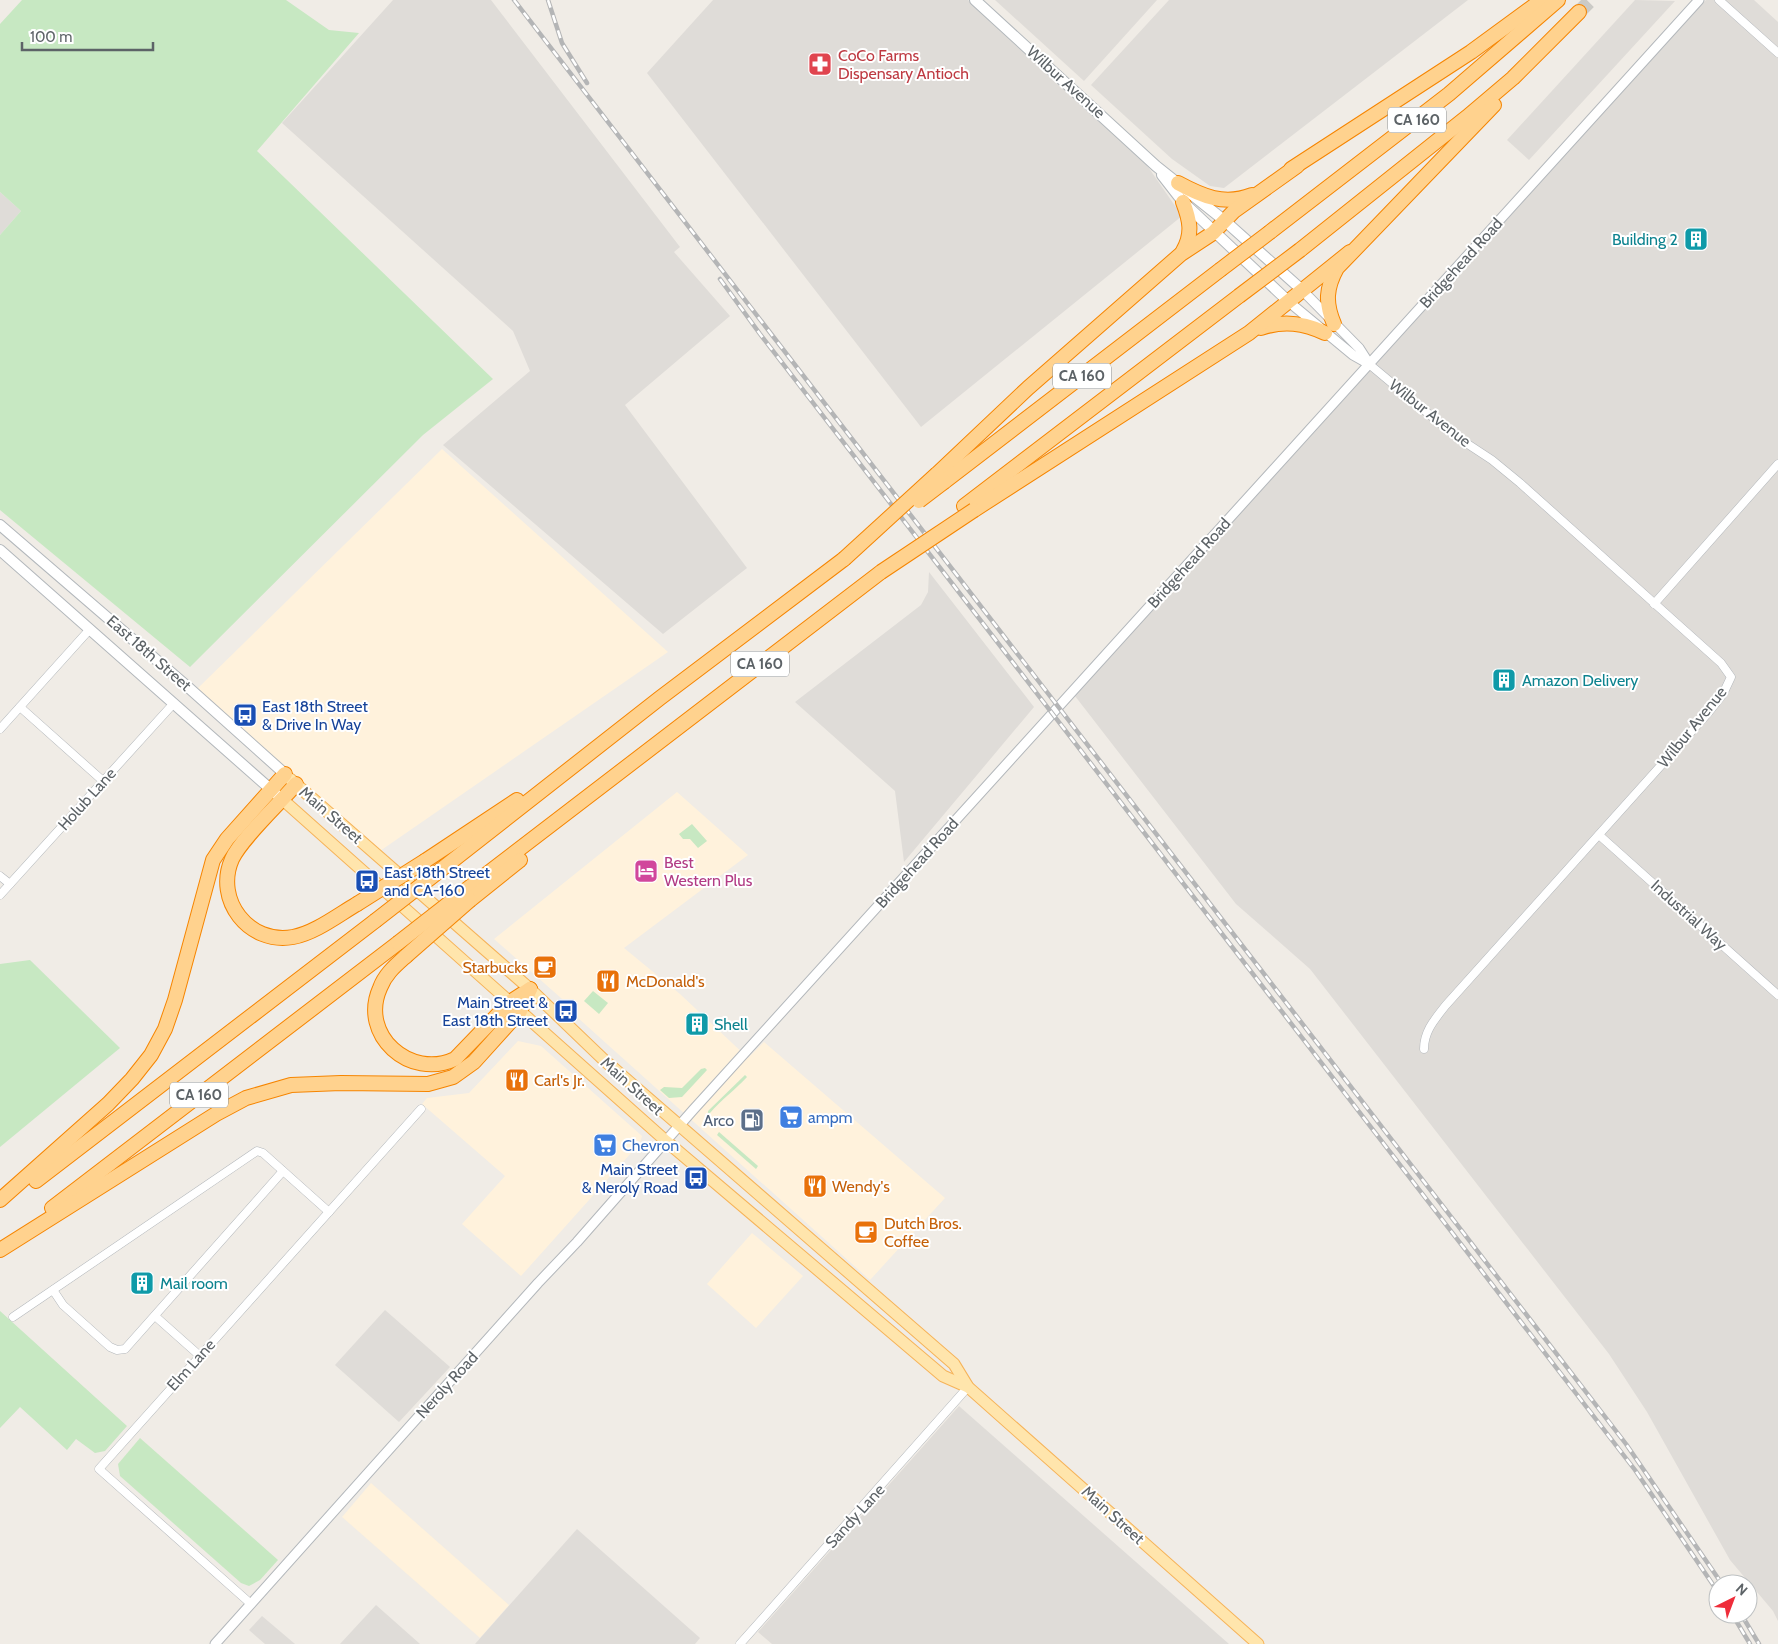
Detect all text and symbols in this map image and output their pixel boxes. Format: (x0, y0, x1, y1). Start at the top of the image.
scale bar (22, 20, 154, 52)
text: 100 m (30, 28, 72, 46)
street label: Wilbur Avenue (1023, 42, 1109, 122)
place label: CoCo Farms Dispensary Antioch (838, 46, 969, 83)
pharmacy icon: CoCo Farms Dispensary Antioch (807, 51, 833, 77)
road number: CA 160 (1388, 108, 1446, 132)
street label: Bridgehead Road (1416, 214, 1506, 312)
building icon: Building 2 (1683, 226, 1709, 252)
place label: Building 2 (1612, 230, 1678, 249)
road number: CA 160 (1053, 364, 1111, 388)
street label: Wilbur Avenue (1385, 375, 1475, 451)
street label: Bridgehead Road (1144, 514, 1234, 612)
street label: East 18th Street (103, 611, 196, 695)
road number: CA 160 (731, 652, 789, 676)
building icon: Amazon Delivery (1491, 667, 1517, 693)
place label: Amazon Delivery (1522, 671, 1638, 690)
street label: Wilbur Avenue (1654, 683, 1730, 771)
place label: East 18th Street & Drive In Way (262, 697, 368, 734)
bus stop icon: East 18th Street & Drive In Way (232, 702, 258, 728)
street label: Holub Lane (54, 764, 120, 834)
street label: Main Street (295, 782, 367, 848)
street label: Bridgehead Road (872, 814, 962, 912)
place label: Best Western Plus (664, 853, 753, 890)
hotel icon: Best Western Plus (633, 858, 659, 884)
place label: East 18th Street and CA-160 (384, 863, 490, 900)
bus stop icon: East 18th Street and CA-160 (354, 868, 380, 894)
street label: Industrial Way (1647, 876, 1731, 954)
cafe icon: Starbucks (532, 954, 558, 980)
place label: Starbucks (462, 958, 528, 977)
restaurant icon: McDonald's (595, 968, 621, 994)
place label: McDonald's (626, 972, 705, 991)
place label: Main Street & East 18th Street (442, 993, 549, 1030)
bus stop icon: Main Street & East 18th Street (553, 998, 579, 1024)
building icon: Shell (684, 1011, 710, 1037)
place label: Shell (714, 1015, 748, 1034)
street label: Main Street (597, 1053, 668, 1119)
restaurant icon: Carl's Jr. (504, 1067, 530, 1093)
place label: Carl's Jr. (534, 1071, 585, 1090)
road number: CA 160 (170, 1082, 228, 1108)
supermarket icon: ampm (778, 1104, 804, 1130)
fuel station icon: Arco (739, 1107, 765, 1133)
place label: ampm (808, 1108, 853, 1127)
place label: Arco (703, 1111, 734, 1130)
supermarket icon: Chevron (592, 1132, 618, 1158)
place label: Chevron (622, 1136, 679, 1155)
place label: Main Street & Neroly Road (582, 1160, 679, 1197)
bus stop icon: Main Street & Neroly Road (683, 1165, 709, 1191)
restaurant icon: Wendy's (802, 1173, 828, 1199)
place label: Wendy's (832, 1177, 890, 1196)
place label: Dutch Bros. Coffee (884, 1214, 962, 1251)
cafe icon: Dutch Bros. Coffee (853, 1219, 879, 1245)
building icon: Mail room (129, 1270, 155, 1296)
place label: Mail room (160, 1274, 228, 1293)
street label: Elm Lane (163, 1335, 219, 1395)
street label: Neroly Road (412, 1348, 482, 1422)
street label: Sandy Lane (821, 1480, 889, 1552)
street label: Main Street (1078, 1482, 1149, 1548)
north arrow (1708, 1574, 1758, 1624)
text: N (1732, 1579, 1751, 1599)

